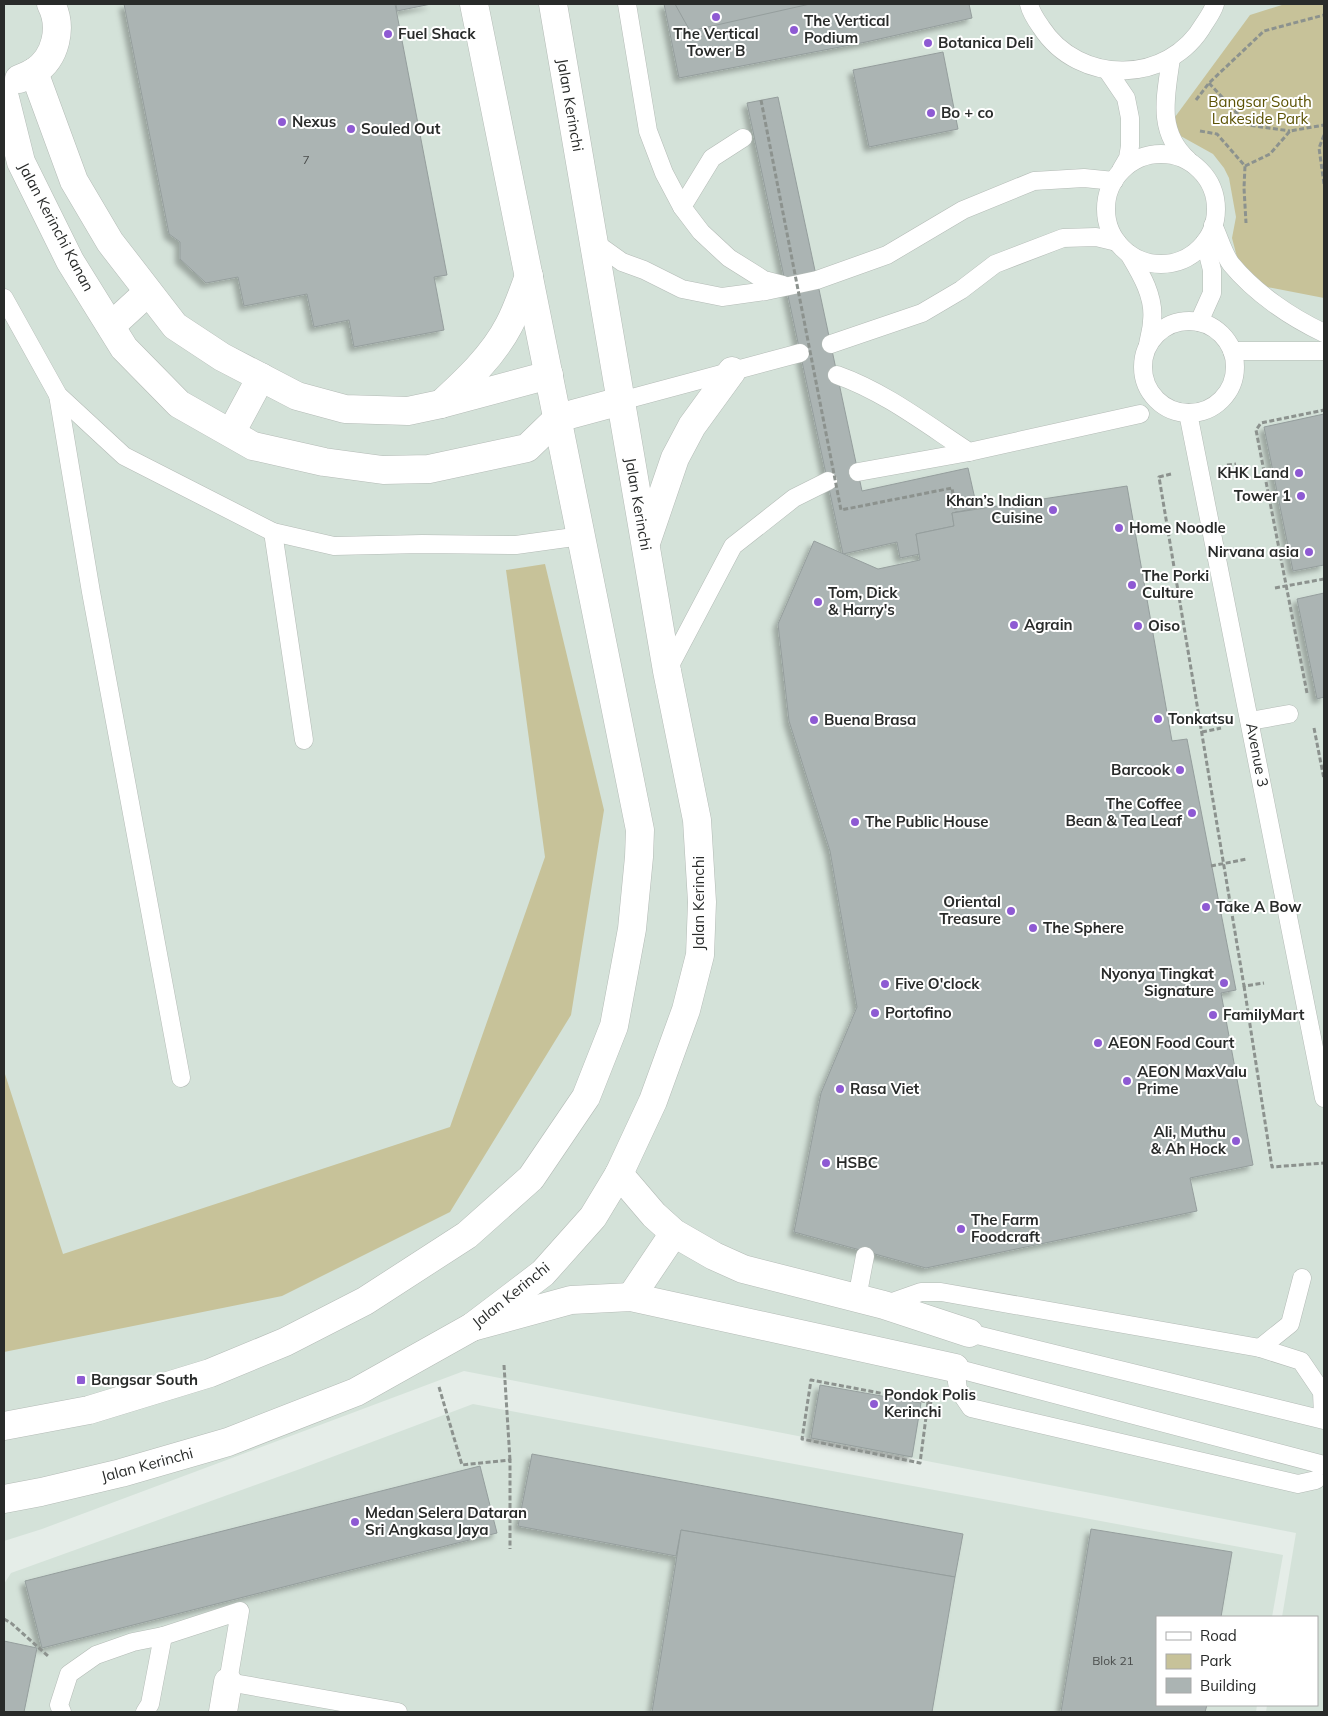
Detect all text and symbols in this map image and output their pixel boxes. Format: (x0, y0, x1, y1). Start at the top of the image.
marker: The Vertical Tower B (710, 11, 722, 23)
place label: The Vertical Podium (804, 11, 889, 47)
place label: Fuel Shack (398, 24, 476, 43)
place label: The Vertical Tower B (673, 24, 759, 60)
marker: The Vertical Podium (788, 24, 800, 36)
marker: Fuel Shack (382, 28, 394, 40)
place label: Botanica Deli (938, 33, 1034, 52)
marker: Botanica Deli (922, 37, 934, 49)
street label: Jalan Kerinchi (553, 57, 588, 153)
park label: Bangsar South Lakeside Park (1208, 92, 1312, 128)
place label: Bo + co (941, 103, 994, 122)
marker: Bo + co (925, 107, 937, 119)
place label: Nexus (292, 112, 336, 131)
marker: Nexus (276, 116, 288, 128)
place label: Souled Out (361, 119, 441, 138)
marker: Souled Out (345, 123, 357, 135)
house number: 7 (302, 152, 310, 167)
street label: Jalan Kerinchi Kanan (14, 159, 98, 294)
street label: Jalan Kerinchi (621, 456, 656, 552)
place label: KHK Land (1217, 463, 1289, 482)
marker: KHK Land (1293, 467, 1305, 479)
place label: Tower 1 (1234, 486, 1291, 505)
marker: Tower 1 (1295, 490, 1307, 502)
place label: Khan’s Indian Cuisine (946, 491, 1043, 527)
marker: Khan’s Indian Cuisine (1047, 504, 1059, 516)
place label: Home Noodle (1129, 518, 1226, 537)
marker: Home Noodle (1113, 522, 1125, 534)
place label: Nirvana asia (1208, 542, 1299, 561)
marker: Nirvana asia (1303, 546, 1315, 558)
place label: The Porki Culture (1142, 566, 1209, 602)
marker: The Porki Culture (1126, 579, 1138, 591)
place label: Tom, Dick & Harry's (828, 583, 898, 619)
marker: Tom, Dick & Harry's (812, 596, 824, 608)
place label: Agrain (1024, 615, 1073, 634)
place label: Oiso (1148, 616, 1180, 635)
marker: Agrain (1008, 619, 1020, 631)
marker: Oiso (1132, 620, 1144, 632)
place label: Tonkatsu (1168, 709, 1234, 728)
place label: Buena Brasa (824, 710, 916, 729)
marker: Tonkatsu (1152, 713, 1164, 725)
marker: Buena Brasa (808, 714, 820, 726)
street label: Avenue 3 (1242, 721, 1273, 789)
place label: Barcook (1111, 760, 1171, 779)
marker: Barcook (1174, 764, 1186, 776)
place label: The Coffee Bean & Tea Leaf (1065, 794, 1182, 830)
marker: The Coffee Bean & Tea Leaf (1186, 807, 1198, 819)
place label: The Public House (865, 812, 988, 831)
marker: The Public House (849, 816, 861, 828)
street label: Jalan Kerinchi (689, 856, 708, 950)
place label: Oriental Treasure (939, 892, 1001, 928)
place label: Take A Bow (1216, 897, 1302, 916)
marker: Take A Bow (1200, 901, 1212, 913)
marker: Oriental Treasure (1005, 905, 1017, 917)
place label: The Sphere (1043, 918, 1124, 937)
marker: The Sphere (1027, 922, 1039, 934)
place label: Nyonya Tingkat Signature (1101, 964, 1214, 1000)
place label: Five O'clock (895, 974, 980, 993)
marker: Nyonya Tingkat Signature (1218, 977, 1230, 989)
marker: Five O'clock (879, 978, 891, 990)
place label: Portofino (885, 1003, 952, 1022)
place label: FamilyMart (1223, 1005, 1305, 1024)
marker: Portofino (869, 1007, 881, 1019)
marker: FamilyMart (1207, 1009, 1219, 1021)
place label: AEON Food Court (1108, 1033, 1235, 1052)
marker: AEON Food Court (1092, 1037, 1104, 1049)
place label: AEON MaxValu Prime (1137, 1062, 1247, 1098)
marker: AEON MaxValu Prime (1121, 1075, 1133, 1087)
place label: Rasa Viet (850, 1079, 920, 1098)
marker: Rasa Viet (834, 1083, 846, 1095)
place label: Ali, Muthu & Ah Hock (1151, 1122, 1227, 1158)
marker: Ali, Muthu & Ah Hock (1230, 1135, 1242, 1147)
place label: HSBC (836, 1153, 878, 1172)
marker: HSBC (820, 1157, 832, 1169)
place label: The Farm Foodcraft (971, 1210, 1040, 1246)
marker: The Farm Foodcraft (955, 1223, 967, 1235)
street label: Jalan Kerinchi (468, 1258, 553, 1332)
place label: Bangsar South (91, 1370, 198, 1389)
marker: Bangsar South (75, 1374, 87, 1386)
place label: Pondok Polis Kerinchi (884, 1385, 976, 1421)
marker: Pondok Polis Kerinchi (868, 1398, 880, 1410)
street label: Jalan Kerinchi (99, 1443, 195, 1486)
place label: Medan Selera Dataran Sri Angkasa Jaya (365, 1503, 527, 1539)
marker: Medan Selera Dataran Sri Angkasa Jaya (349, 1516, 361, 1528)
legend (1156, 1616, 1318, 1706)
text: Road (1200, 1626, 1237, 1645)
text: Park (1200, 1651, 1232, 1670)
house number: Blok 21 (1092, 1653, 1134, 1668)
text: Building (1200, 1676, 1256, 1695)

